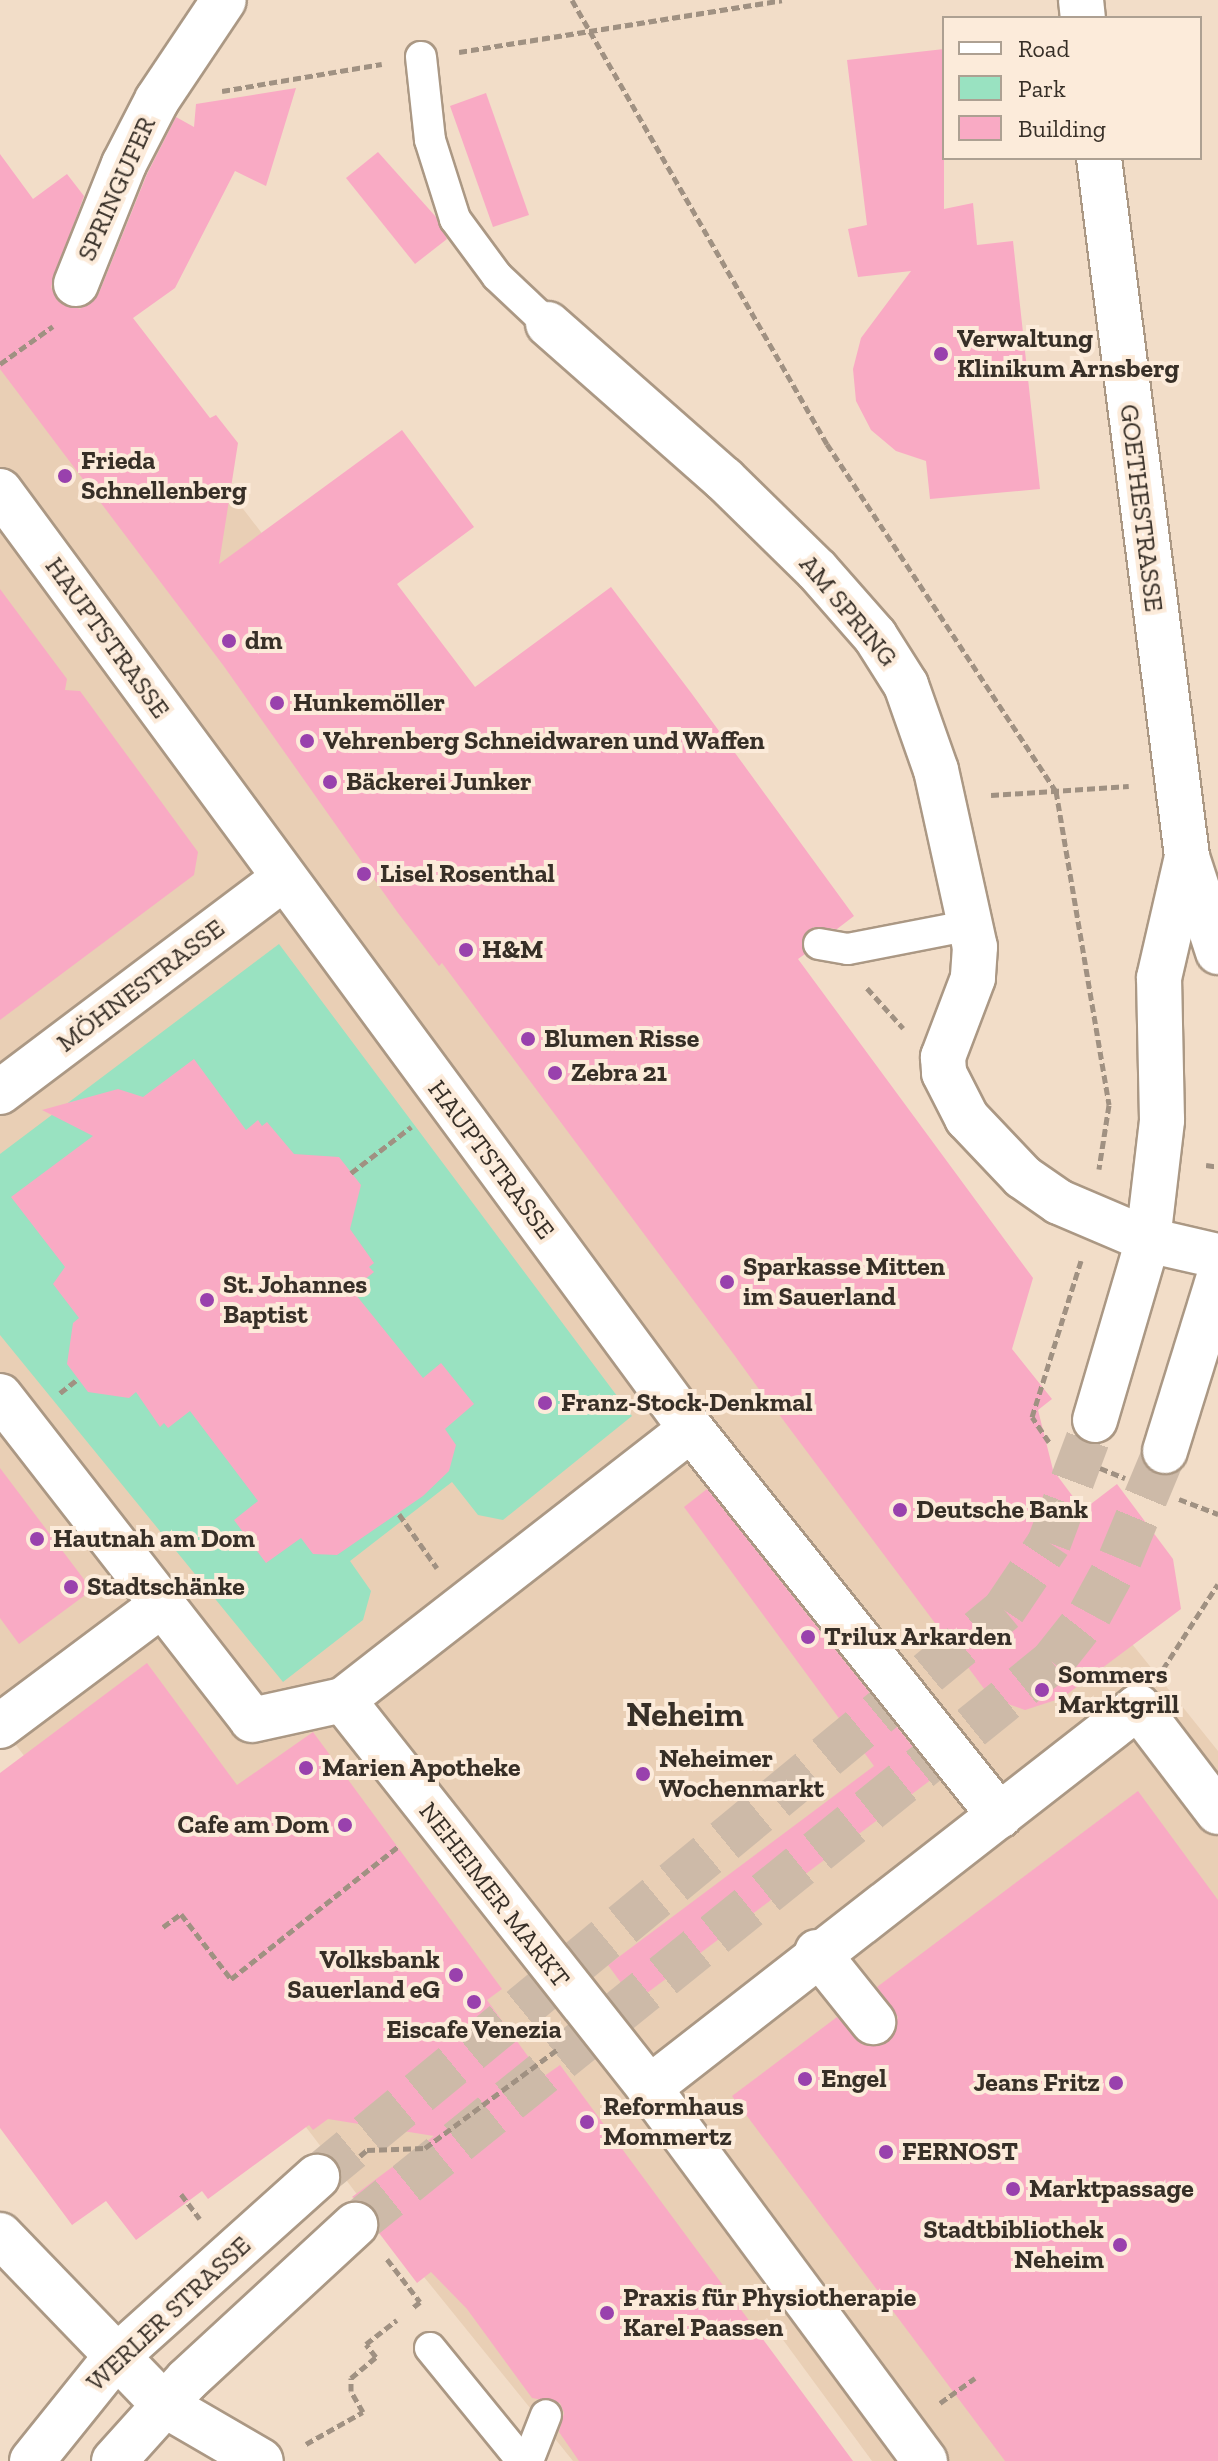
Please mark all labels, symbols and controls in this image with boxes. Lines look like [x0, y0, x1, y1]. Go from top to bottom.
legend [942, 16, 1202, 160]
text: Road [1018, 34, 1070, 63]
text: Park [1018, 74, 1066, 103]
street label: SPRINGUFER [71, 112, 163, 266]
text: Building [1018, 114, 1106, 143]
place label: Verwaltung Klinikum Arnsberg [957, 323, 1180, 384]
marker: Verwaltung Klinikum Arnsberg [932, 345, 950, 363]
street label: GOETHESTRASSE [1113, 402, 1169, 614]
place label: Frieda Schnellenberg [81, 445, 247, 506]
marker: Frieda Schnellenberg [56, 467, 74, 485]
street label: AM SPRING [792, 549, 904, 673]
street label: HAUPTSTRASSE [38, 552, 176, 724]
place label: dm [245, 625, 283, 657]
marker: dm [220, 632, 238, 650]
place label: Hunkemöller [293, 687, 445, 719]
marker: Hunkemöller [268, 694, 286, 712]
place label: Vehrenberg Schneidwaren und Waffen [323, 725, 766, 757]
marker: Vehrenberg Schneidwaren und Waffen [298, 732, 316, 750]
place label: Bäckerei Junker [346, 766, 532, 798]
marker: Bäckerei Junker [321, 773, 339, 791]
place label: Lisel Rosenthal [380, 858, 555, 890]
marker: Lisel Rosenthal [355, 865, 373, 883]
street label: MÖHNESTRASSE [51, 913, 231, 1059]
place label: H&M [482, 934, 543, 966]
marker: H&M [457, 941, 475, 959]
place label: Blumen Risse [544, 1023, 699, 1055]
marker: Blumen Risse [519, 1030, 537, 1048]
place label: Zebra 21 [571, 1057, 667, 1089]
marker: Zebra 21 [546, 1064, 564, 1082]
street label: HAUPTSTRASSE [421, 1074, 561, 1246]
place label: Sparkasse Mitten im Sauerland [743, 1251, 945, 1312]
place label: St. Johannes Baptist [223, 1269, 368, 1330]
marker: Sparkasse Mitten im Sauerland [718, 1273, 736, 1291]
marker: St. Johannes Baptist [198, 1291, 216, 1309]
place label: Franz-Stock-Denkmal [561, 1387, 813, 1419]
marker: Franz-Stock-Denkmal [536, 1394, 554, 1412]
place label: Deutsche Bank [916, 1494, 1088, 1526]
marker: Deutsche Bank [891, 1501, 909, 1519]
place label: Hautnah am Dom [53, 1523, 255, 1555]
marker: Hautnah am Dom [28, 1530, 46, 1548]
place label: Stadtschänke [87, 1571, 245, 1603]
marker: Stadtschänke [62, 1578, 80, 1596]
place label: Trilux Arkarden [824, 1621, 1013, 1653]
marker: Trilux Arkarden [799, 1628, 817, 1646]
place label: Sommers Marktgrill [1058, 1659, 1179, 1720]
marker: Sommers Marktgrill [1033, 1681, 1051, 1699]
district label: Neheim [626, 1695, 744, 1735]
place label: Neheimer Wochenmarkt [659, 1743, 824, 1804]
place label: Marien Apotheke [322, 1752, 521, 1784]
marker: Marien Apotheke [297, 1759, 315, 1777]
marker: Neheimer Wochenmarkt [634, 1765, 652, 1783]
street label: NEHEIMER MARKT [412, 1796, 576, 1994]
place label: Cafe am Dom [178, 1809, 329, 1841]
marker: Cafe am Dom [336, 1816, 354, 1834]
place label: Volksbank Sauerland eG [287, 1944, 440, 2006]
marker: Volksbank Sauerland eG [447, 1966, 465, 1984]
marker: Eiscafe Venezia [465, 1993, 483, 2011]
place label: Eiscafe Venezia [386, 2014, 562, 2046]
place label: Engel [821, 2063, 887, 2095]
place label: Jeans Fritz [973, 2067, 1100, 2099]
marker: Engel [796, 2070, 814, 2088]
marker: Jeans Fritz [1107, 2074, 1125, 2092]
place label: Reformhaus Mommertz [603, 2091, 744, 2152]
marker: Reformhaus Mommertz [578, 2113, 596, 2131]
place label: FERNOST [902, 2136, 1018, 2168]
marker: FERNOST [877, 2143, 895, 2161]
place label: Marktpassage [1029, 2173, 1194, 2205]
marker: Marktpassage [1004, 2180, 1022, 2198]
place label: Stadtbibliothek Neheim [923, 2214, 1104, 2276]
street label: WERLER STRASSE [81, 2230, 257, 2398]
marker: Stadtbibliothek Neheim [1111, 2236, 1129, 2254]
place label: Praxis für Physiotherapie Karel Paassen [623, 2282, 917, 2344]
marker: Praxis für Physiotherapie Karel Paassen [598, 2304, 616, 2322]

